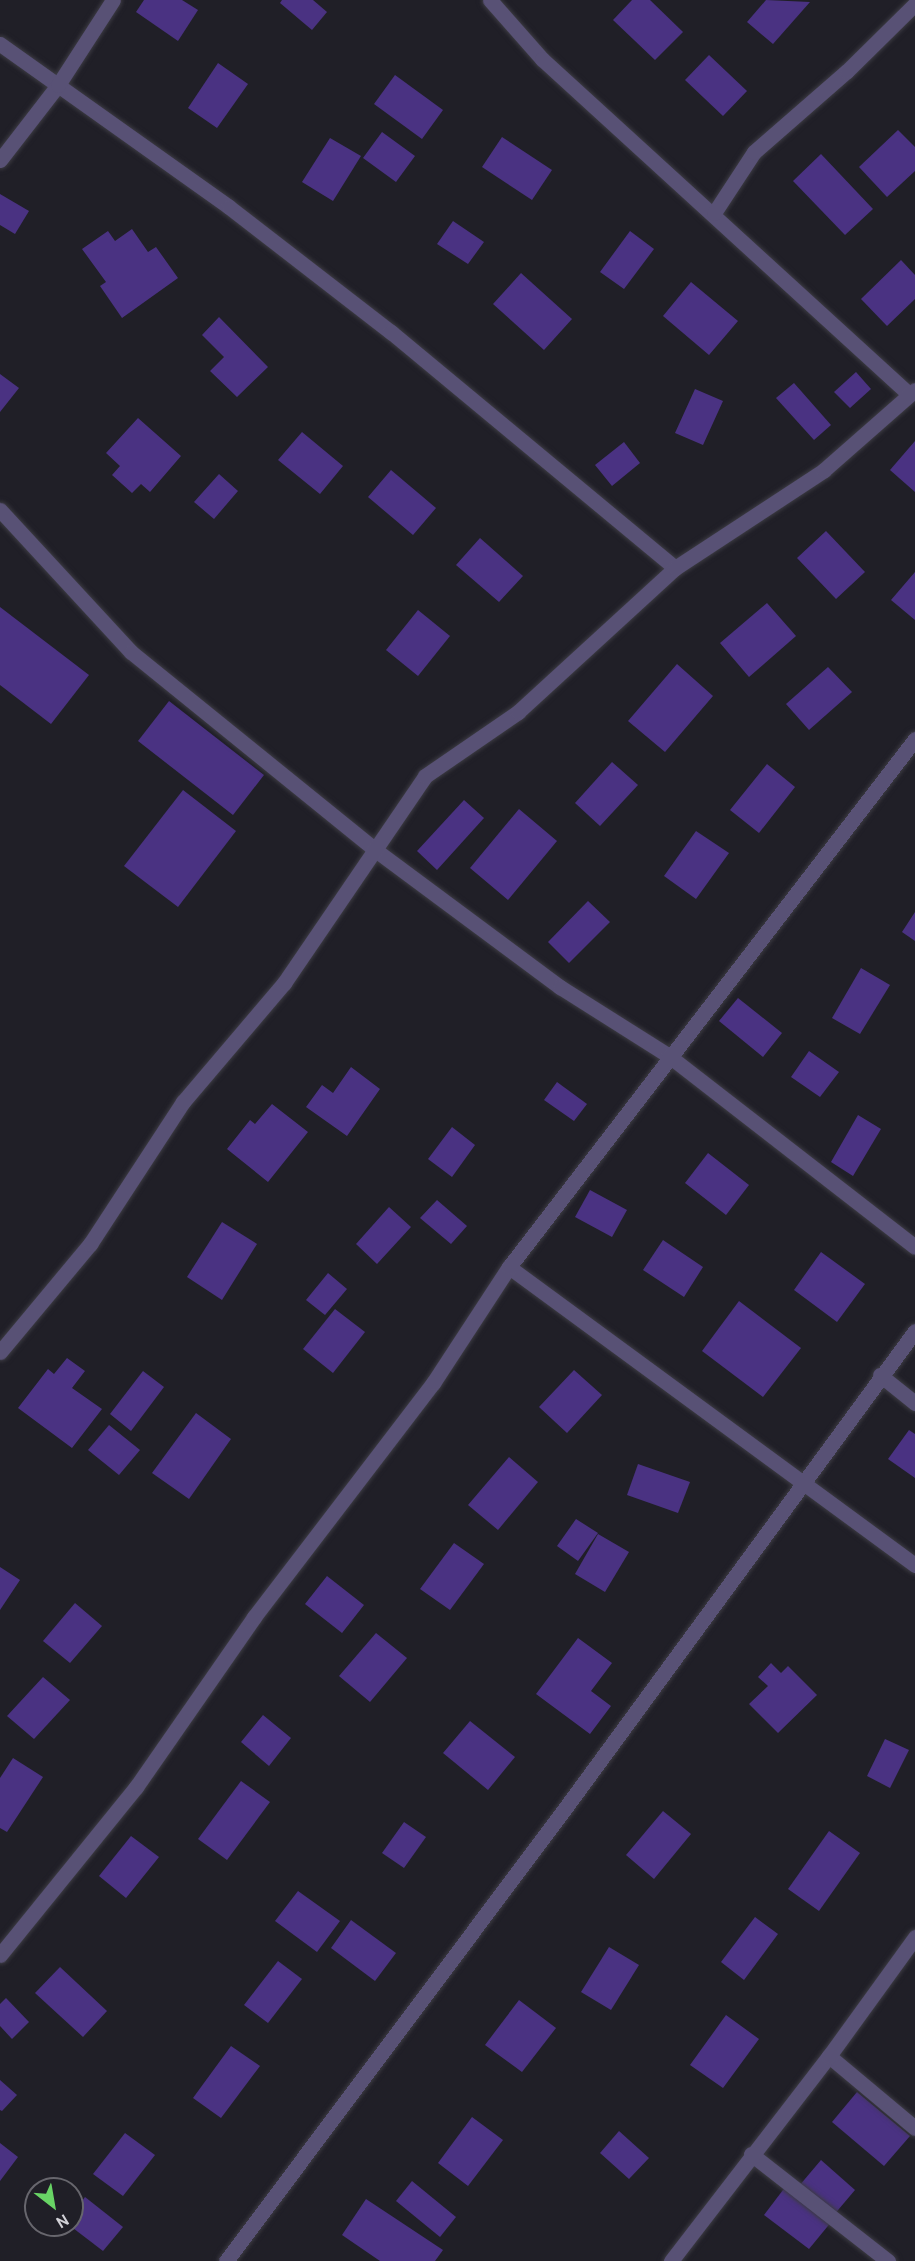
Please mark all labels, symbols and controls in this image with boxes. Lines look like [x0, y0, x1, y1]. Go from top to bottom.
north arrow [24, 2177, 84, 2237]
text: N [53, 2210, 72, 2232]

